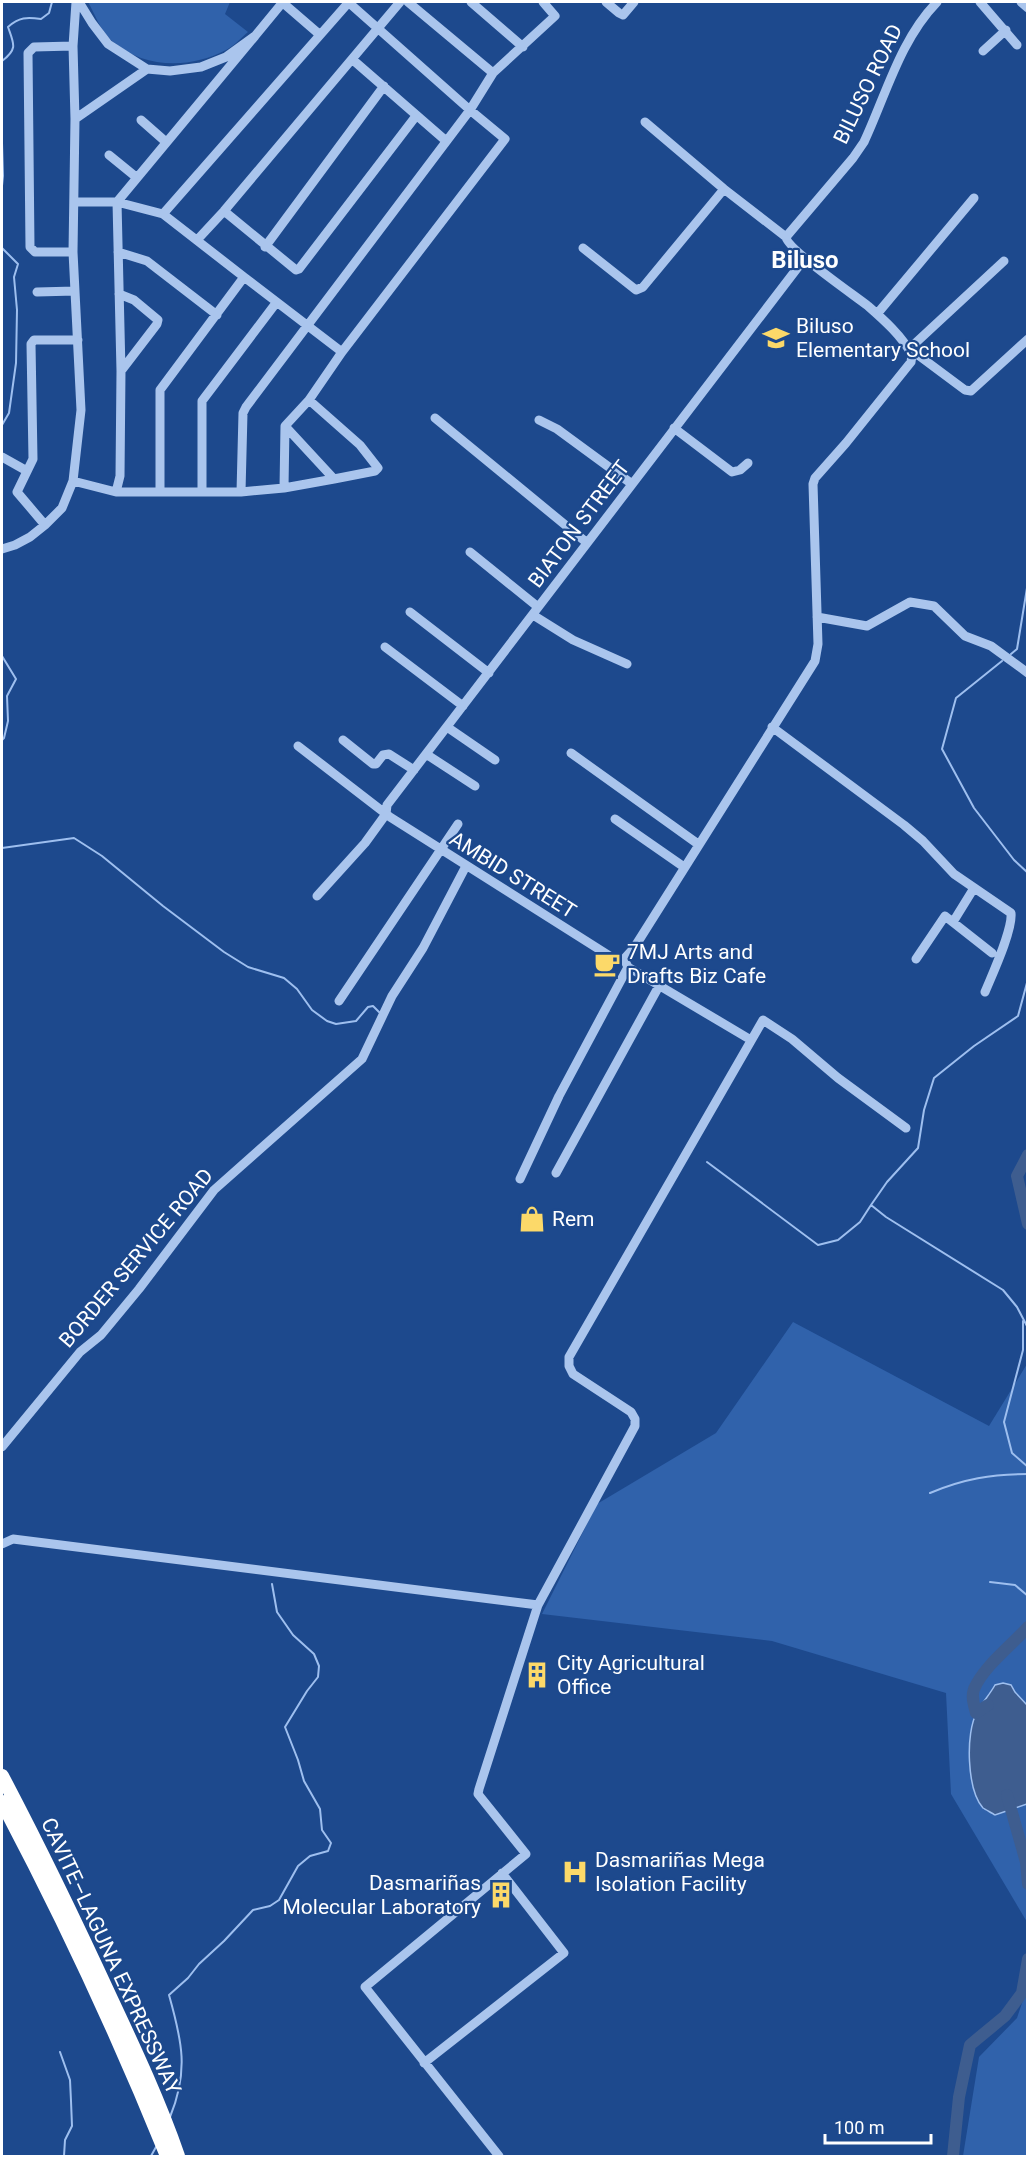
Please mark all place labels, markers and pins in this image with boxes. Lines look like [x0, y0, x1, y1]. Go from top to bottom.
place label: Biluso Elementary School [796, 314, 970, 362]
school or university icon: Biluso Elementary School [761, 323, 791, 353]
place label: 7MJ Arts and Drafts Biz Cafe [627, 940, 766, 988]
cafe icon: 7MJ Arts and Drafts Biz Cafe [592, 949, 622, 979]
shop icon: Rem [517, 1204, 547, 1234]
place label: Rem [552, 1207, 595, 1231]
place label: City Agricultural Office [557, 1651, 705, 1699]
building icon: City Agricultural Office [522, 1660, 552, 1690]
place label: Dasmariñas Mega Isolation Facility [595, 1848, 765, 1896]
hospital icon: Dasmariñas Mega Isolation Facility [560, 1857, 590, 1887]
place label: Dasmariñas Molecular Laboratory [283, 1871, 481, 1919]
building icon: Dasmariñas Molecular Laboratory [486, 1880, 516, 1910]

